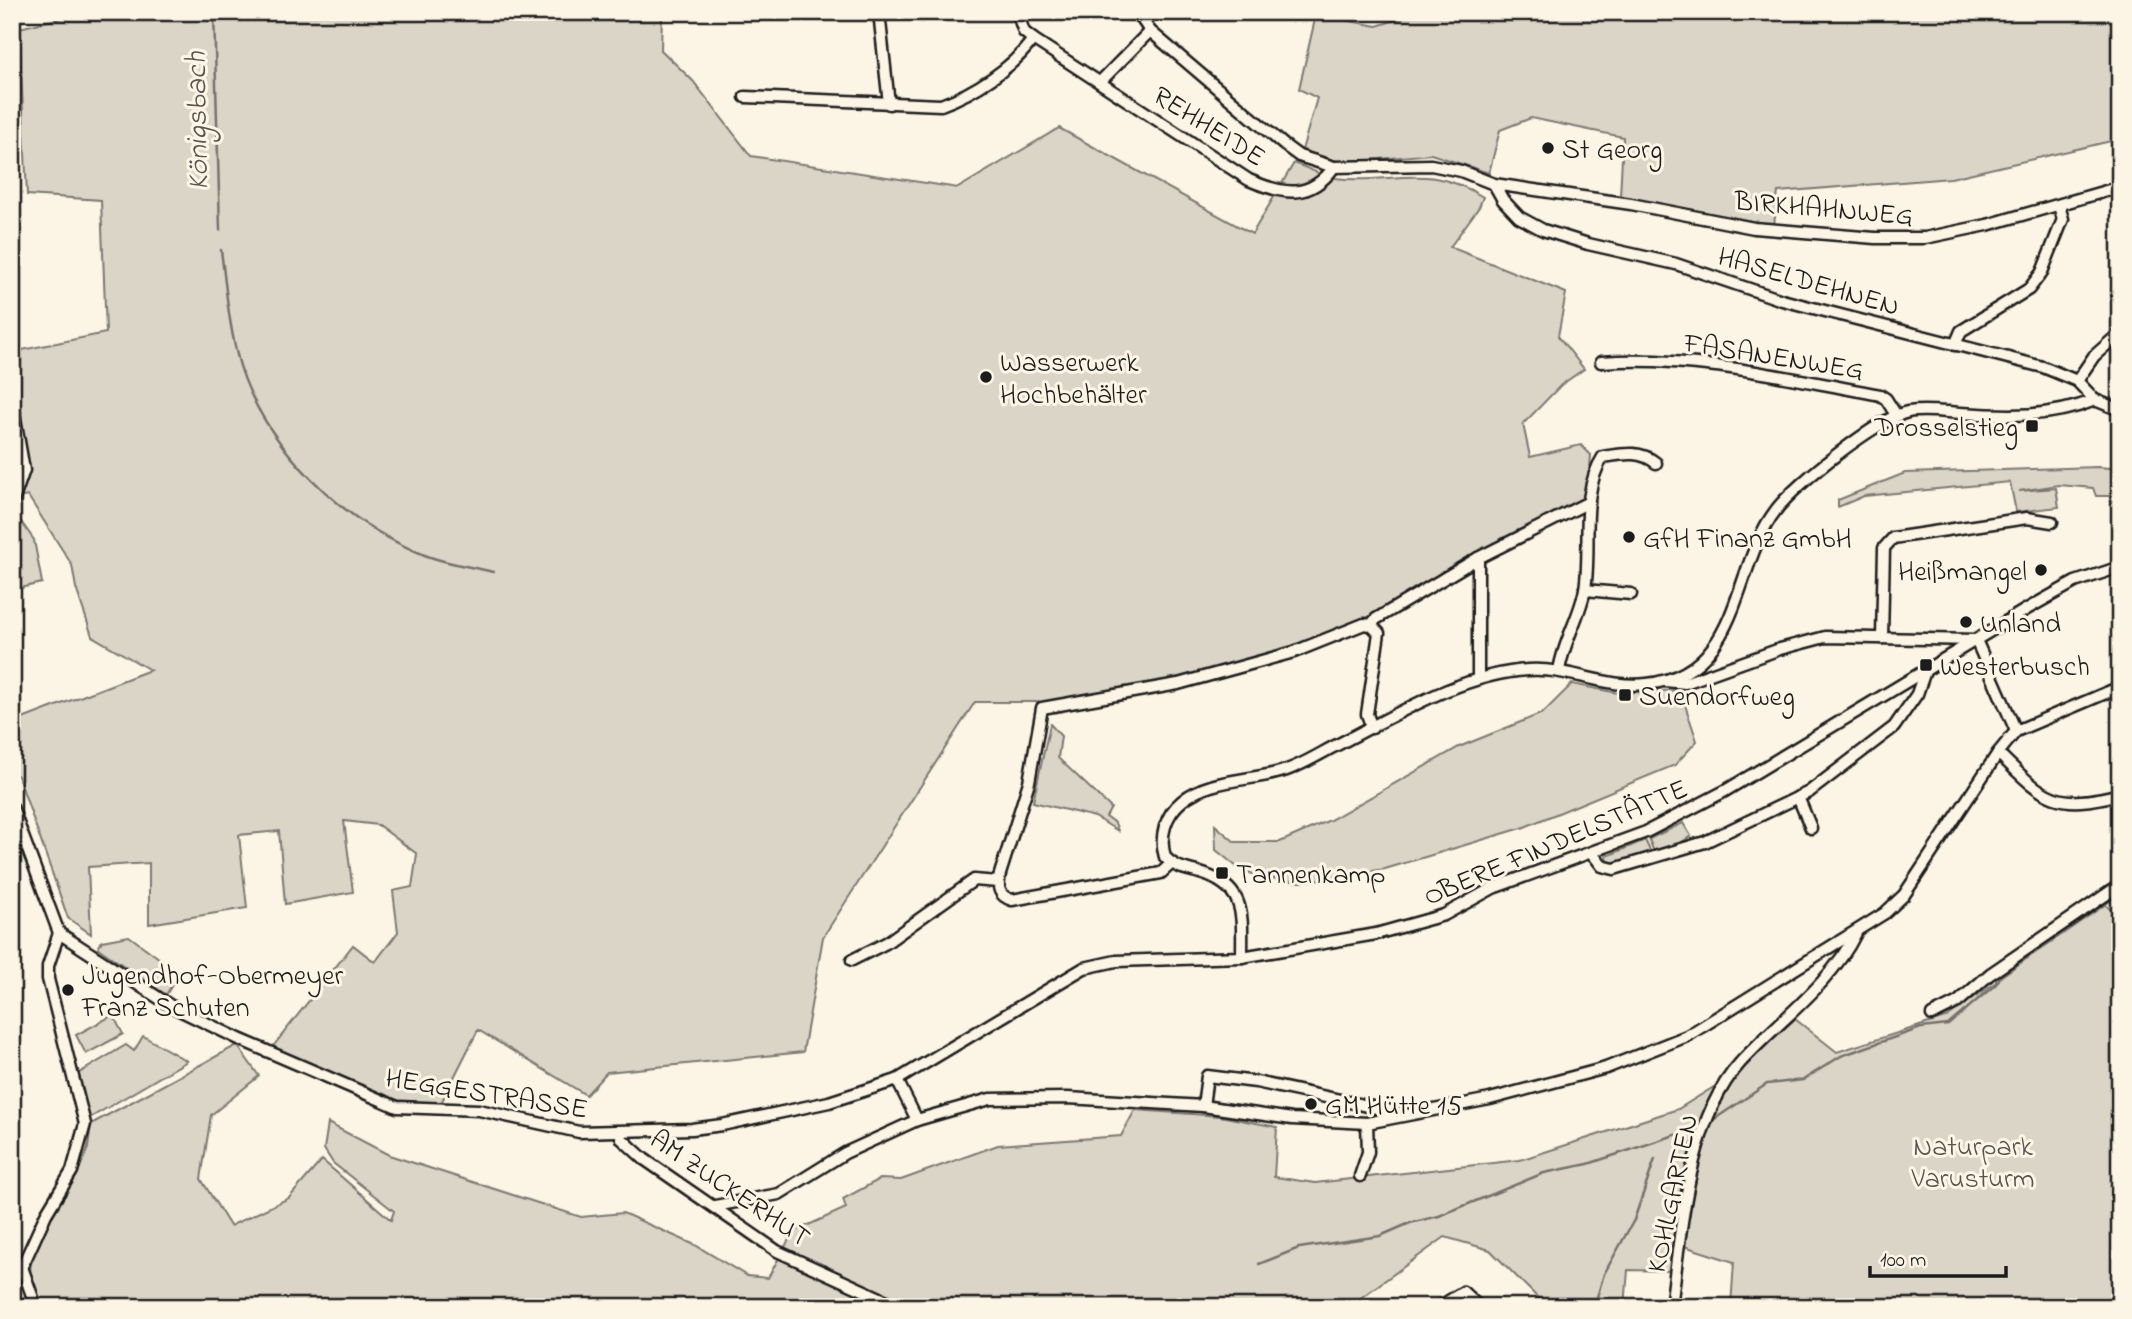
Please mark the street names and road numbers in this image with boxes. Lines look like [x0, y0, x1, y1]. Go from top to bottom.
street label: REHHEIDE [1144, 77, 1272, 179]
street label: BIRKHAHNWEG [1732, 182, 1915, 239]
street label: HASELDEHNEN [1712, 238, 1904, 329]
street label: FASANENWEG [1680, 324, 1866, 393]
street label: OBERE FINDELSTÄTTE [1418, 770, 1695, 918]
street label: HEGGESTRASSE [382, 1059, 590, 1132]
street label: KOHLGARTEN [1638, 1111, 1711, 1277]
street label: AM ZUCKERHUT [640, 1121, 818, 1259]

